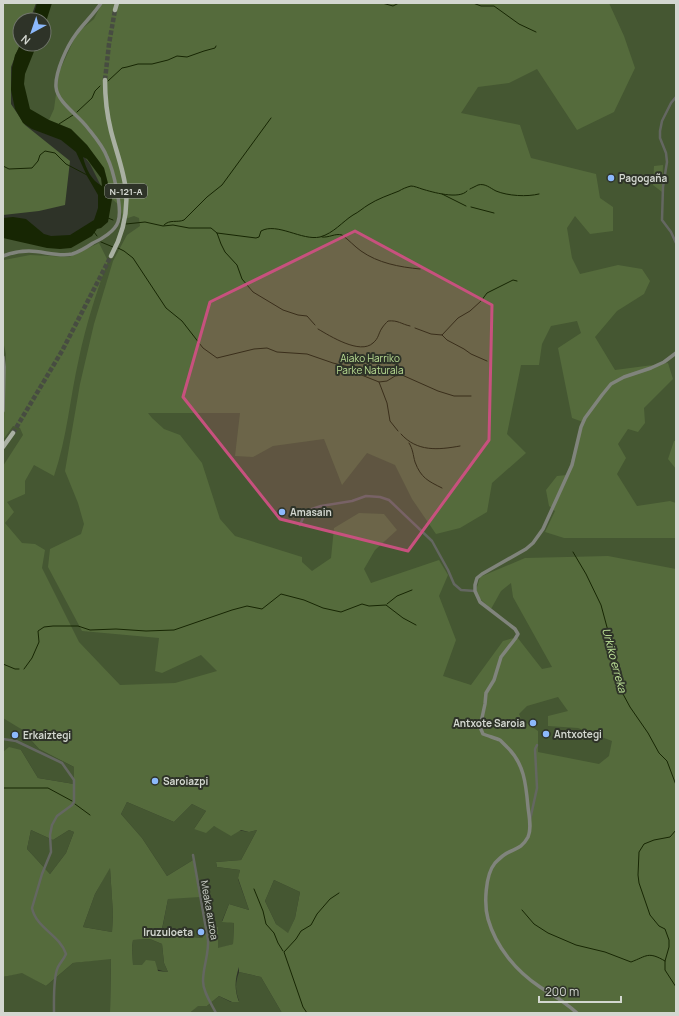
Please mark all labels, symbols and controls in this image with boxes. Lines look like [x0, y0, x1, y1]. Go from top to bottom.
north arrow [12, 12, 52, 52]
text: N [17, 32, 33, 48]
place label: Pagogaña [619, 171, 668, 185]
marker: Pagogaña [606, 173, 616, 183]
road number: N-121-A [105, 184, 147, 198]
park label: Aiako Harriko Parke Naturala [337, 351, 403, 377]
place label: Amasain [290, 505, 332, 519]
marker: Amasain [277, 507, 287, 517]
water label: Urkiko erreka [599, 626, 631, 695]
place label: Antxote Saroia [453, 716, 525, 730]
marker: Antxote Saroia [528, 718, 538, 728]
place label: Antxotegi [554, 727, 602, 741]
place label: Erkaiztegi [23, 728, 71, 742]
marker: Antxotegi [541, 729, 551, 739]
marker: Erkaiztegi [10, 730, 20, 740]
place label: Saroiazpi [163, 774, 208, 788]
marker: Saroiazpi [150, 776, 160, 786]
street label: Meaka auzoa [198, 879, 222, 941]
place label: Iruzuloeta [143, 925, 193, 939]
marker: Iruzuloeta [196, 927, 206, 937]
scale bar [539, 978, 621, 1004]
text: 200 m [545, 983, 579, 1000]

